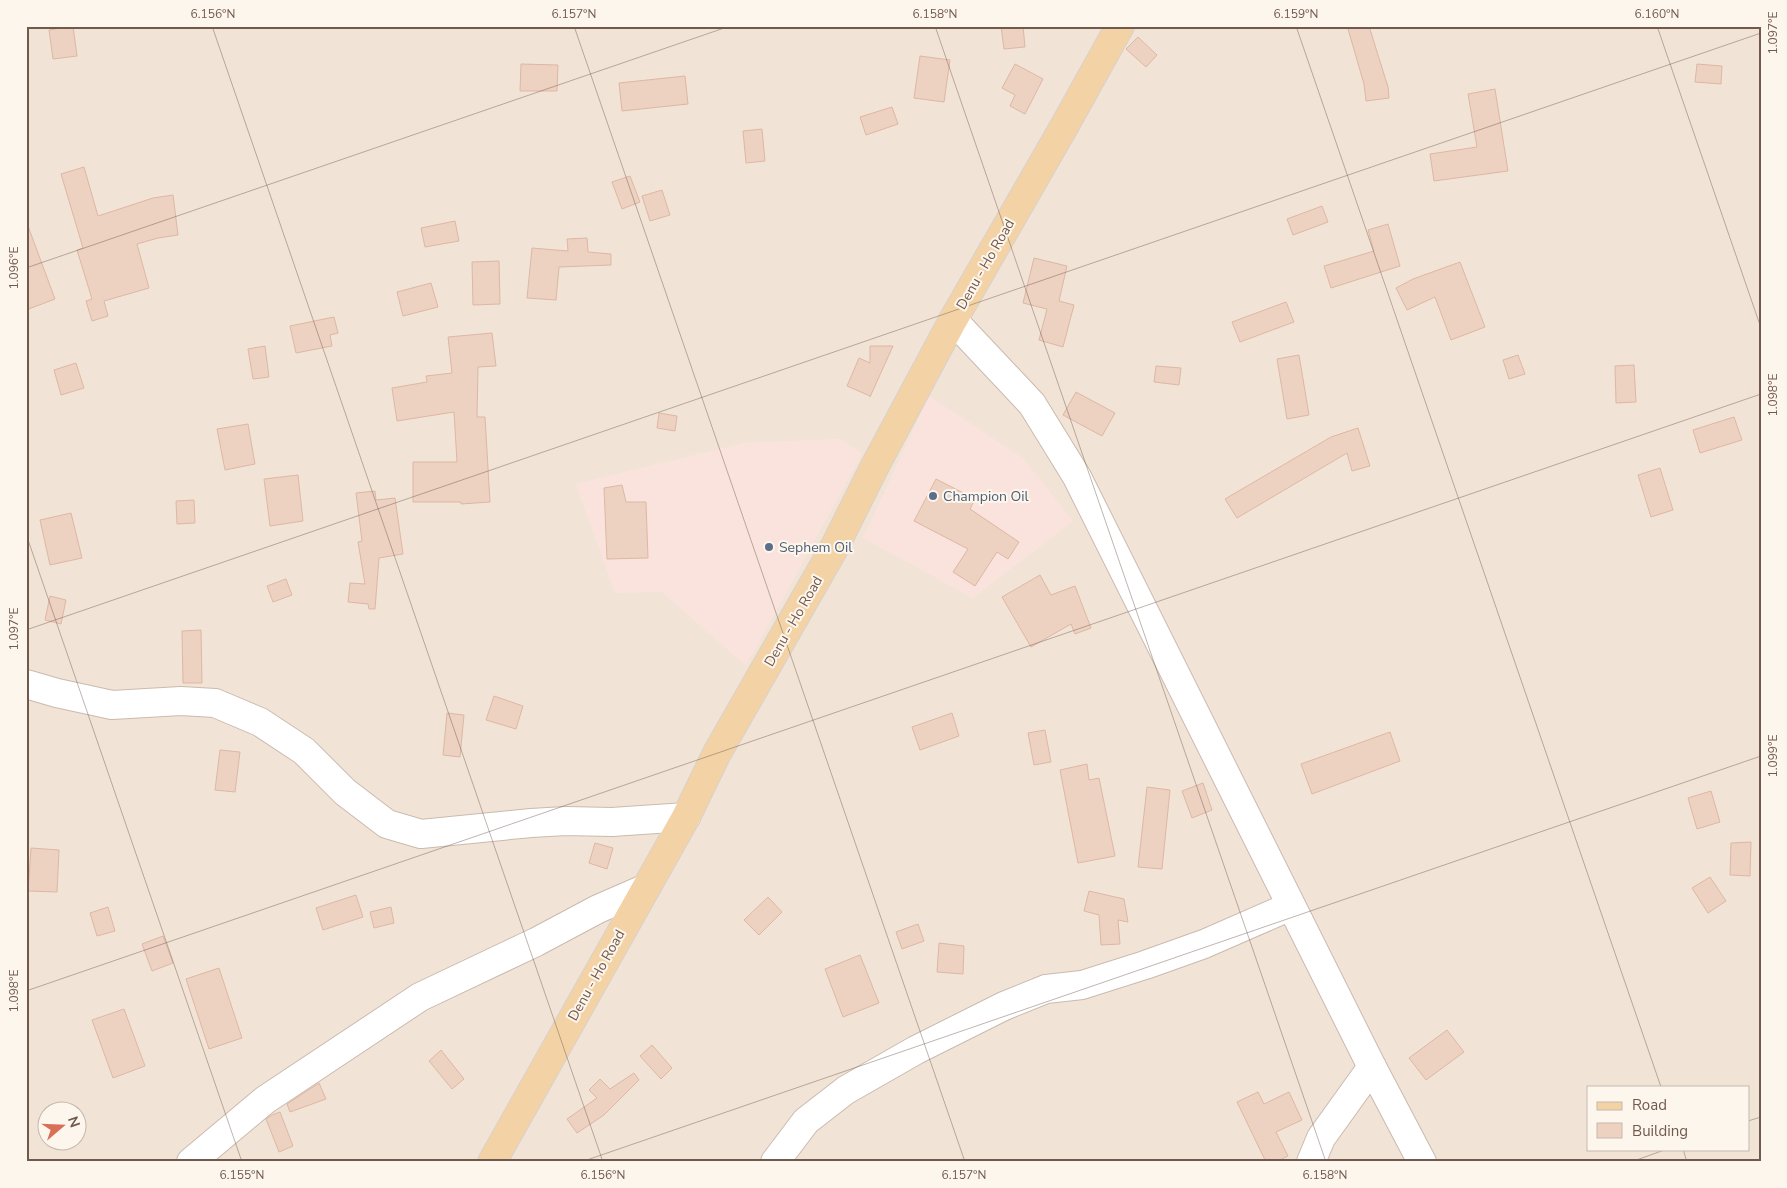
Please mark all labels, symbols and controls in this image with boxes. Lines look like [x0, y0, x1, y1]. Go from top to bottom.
text: 6.156°N [191, 6, 235, 22]
text: 6.157°N [552, 6, 596, 22]
text: 6.158°N [913, 6, 957, 22]
text: 6.159°N [1274, 6, 1318, 22]
text: 6.160°N [1635, 6, 1679, 22]
text: 1.097°E [1765, 12, 1781, 54]
street label: Denu - Ho Road [952, 216, 1019, 313]
text: 1.096°E [6, 247, 22, 289]
text: 1.098°E [1765, 374, 1781, 416]
place label: Champion Oil [943, 487, 1030, 506]
marker: Champion Oil [927, 490, 939, 502]
place label: Sephem Oil [779, 538, 853, 557]
marker: Sephem Oil [763, 541, 775, 553]
street label: Denu - Ho Road [760, 573, 827, 670]
text: 1.097°E [6, 608, 22, 650]
text: 1.099°E [1765, 735, 1781, 777]
street label: Denu - Ho Road [564, 926, 629, 1024]
text: 1.098°E [6, 970, 22, 1012]
legend [1587, 1086, 1750, 1150]
text: Road [1632, 1095, 1667, 1115]
north arrow [38, 1100, 88, 1150]
text: N [63, 1114, 85, 1130]
text: Building [1632, 1121, 1688, 1141]
text: 6.155°N [220, 1167, 264, 1183]
text: 6.156°N [581, 1167, 625, 1183]
text: 6.157°N [942, 1167, 986, 1183]
text: 6.158°N [1303, 1167, 1347, 1183]

